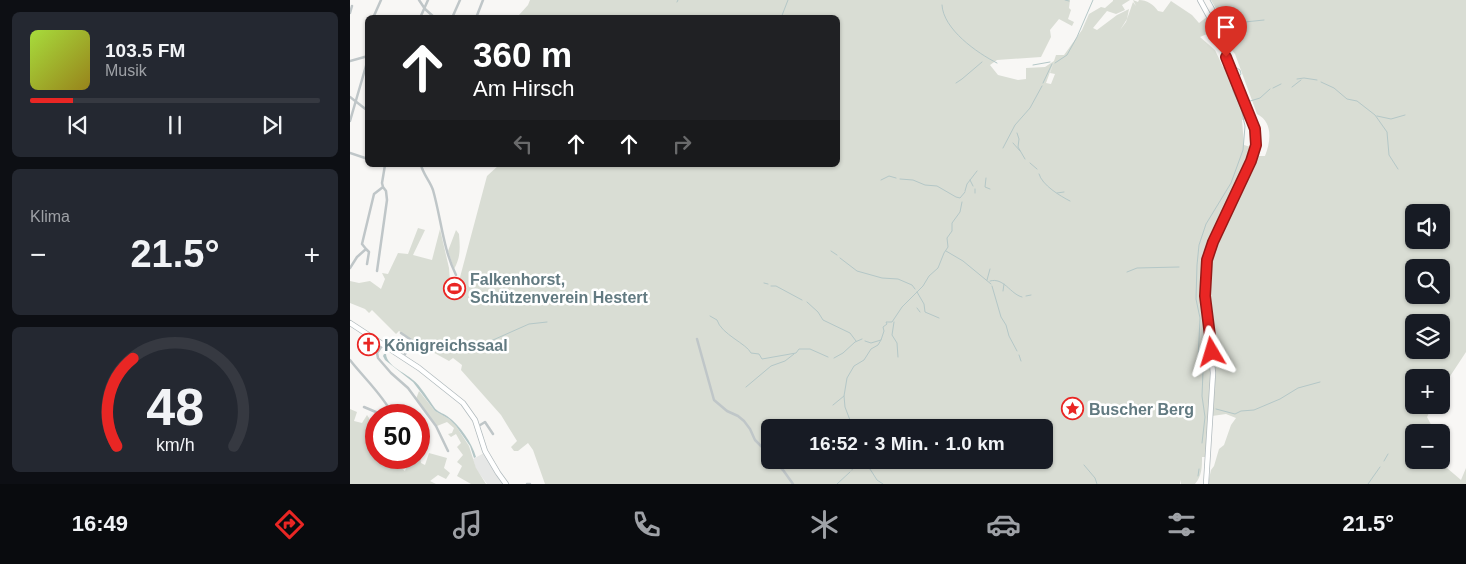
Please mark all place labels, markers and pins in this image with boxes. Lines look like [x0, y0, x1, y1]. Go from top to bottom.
pin [1205, 6, 1247, 57]
place label: Falkenhorst, Schützenverein Hestert [470, 271, 649, 306]
sports icon: Falkenhorst, Schützenverein Hestert [442, 276, 466, 300]
church icon: Königreichssaal [356, 333, 380, 357]
place label: Königreichssaal [384, 337, 508, 354]
place icon: Buscher Berg [1061, 397, 1085, 421]
place label: Buscher Berg [1089, 401, 1194, 418]

